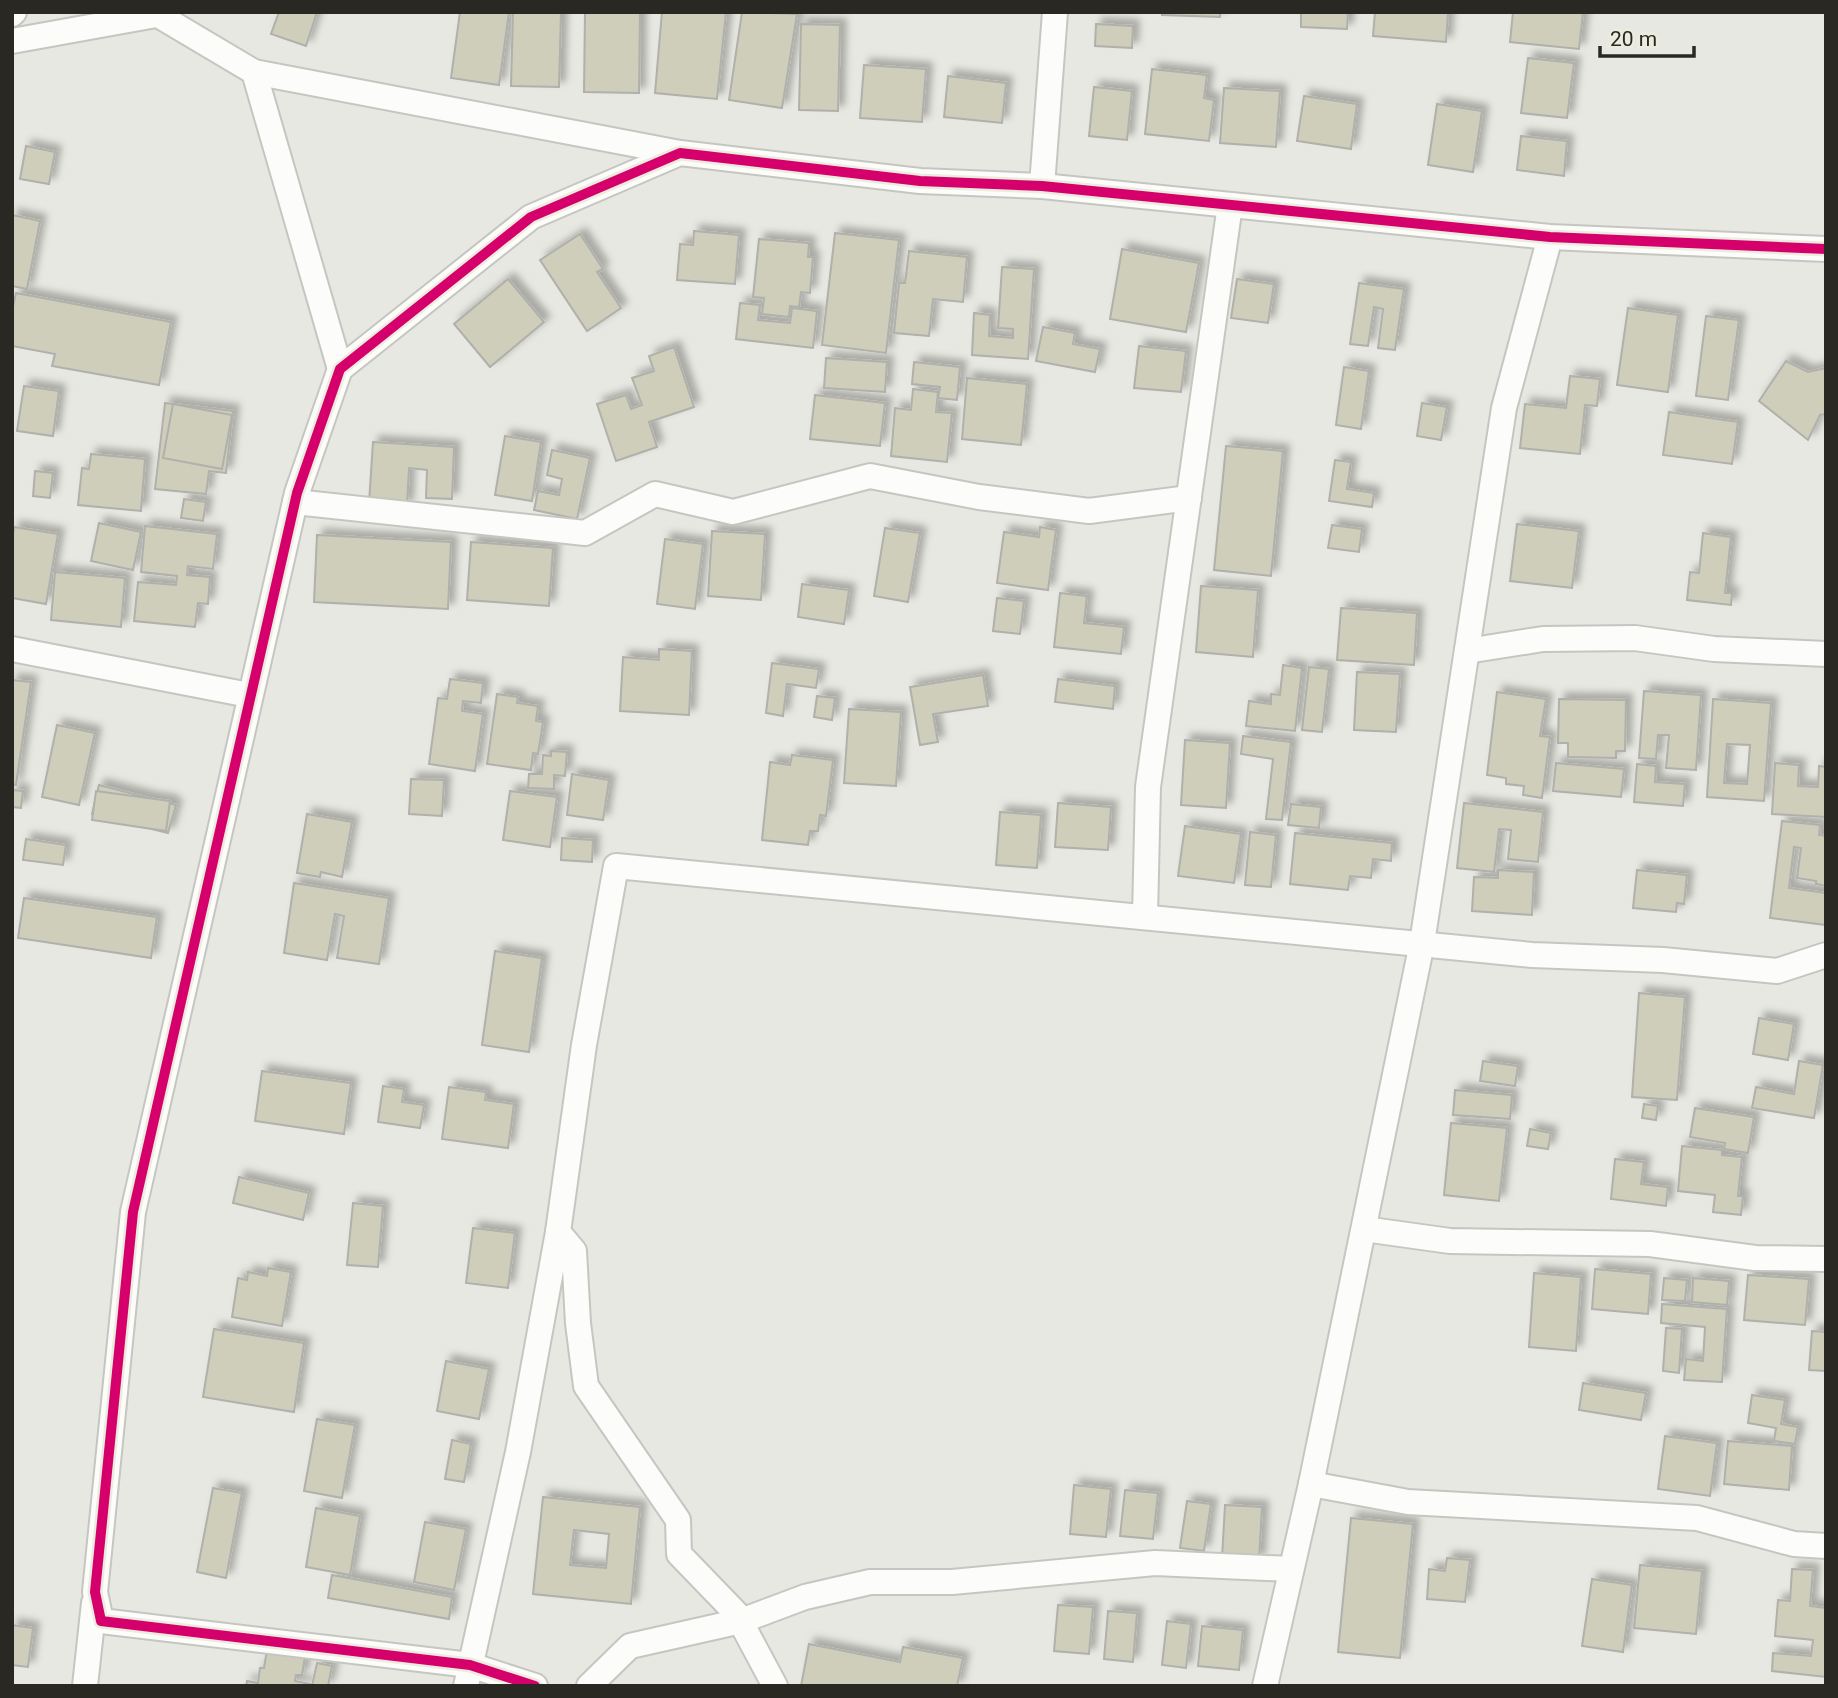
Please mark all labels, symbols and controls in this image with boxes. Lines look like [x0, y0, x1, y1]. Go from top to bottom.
scale bar [1600, 14, 1694, 58]
text: 20 m [1610, 27, 1657, 51]

